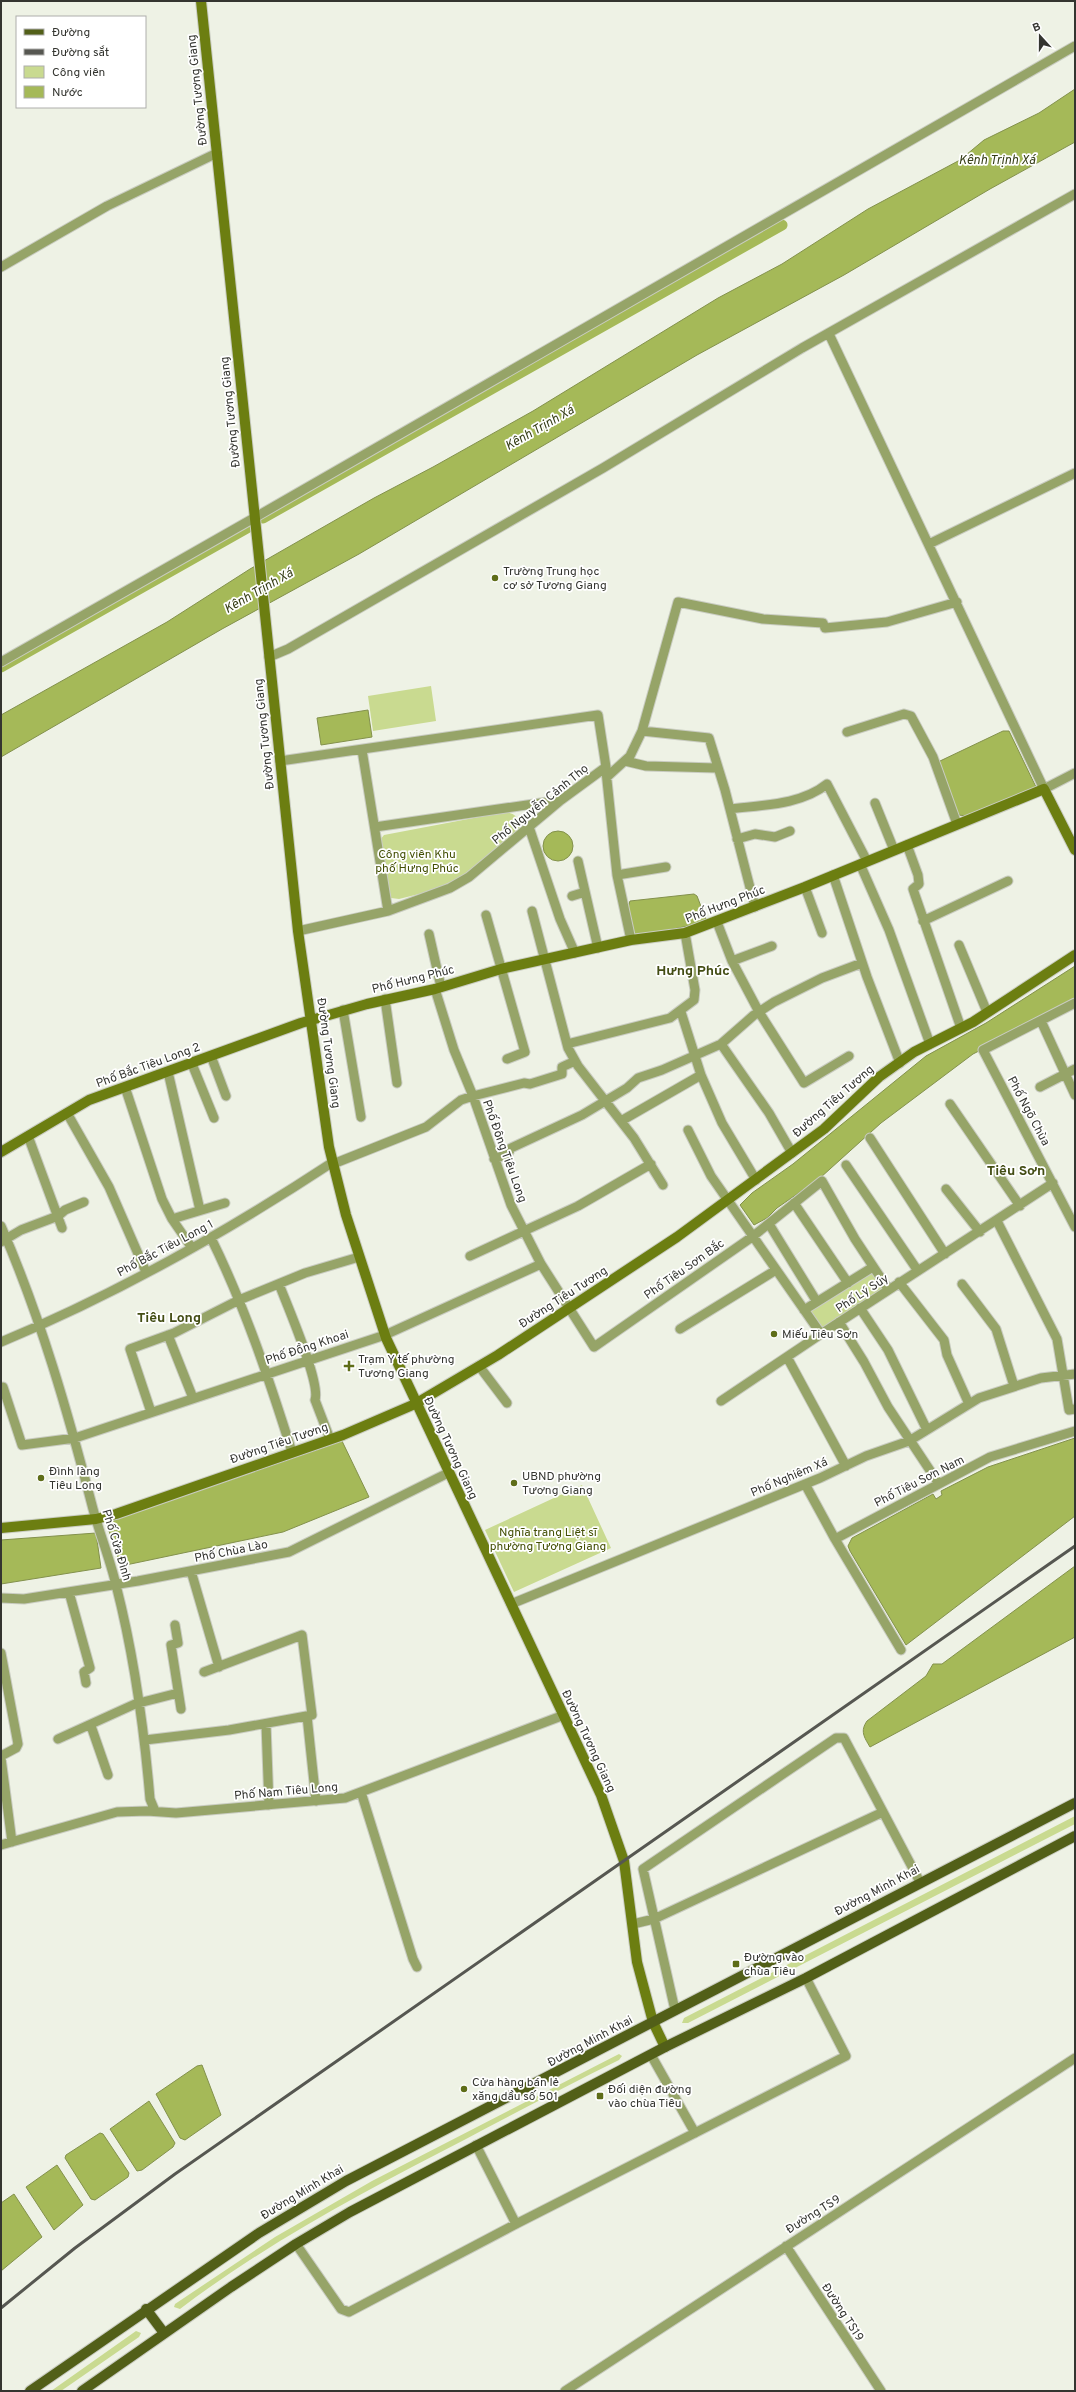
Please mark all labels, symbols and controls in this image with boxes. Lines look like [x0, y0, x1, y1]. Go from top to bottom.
legend [16, 16, 146, 108]
north arrow [1020, 16, 1060, 56]
text: B [1031, 20, 1043, 35]
text: Đường [52, 25, 90, 41]
street label: Đường Tương Giang [184, 34, 212, 146]
text: Đường sắt [52, 45, 109, 61]
text: Công viên [52, 65, 105, 81]
text: Nước [52, 85, 83, 101]
water label: Kênh Trịnh Xá [959, 153, 1037, 169]
street label: Đường Tương Giang [217, 356, 245, 468]
water label: Kênh Trịnh Xá [503, 402, 578, 455]
place label: Trường Trung học cơ sở Tương Giang [503, 564, 607, 594]
water label: Kênh Trịnh Xá [222, 565, 297, 618]
marker: Trường Trung học cơ sở Tương Giang [490, 573, 500, 583]
street label: Đường Tương Giang [251, 678, 279, 790]
street label: Phố Nguyễn Cảnh Thọ [489, 761, 592, 849]
park label: Công viên Khu phố Hưng Phúc [375, 847, 459, 877]
street label: Phố Hưng Phúc [683, 882, 768, 928]
street label: Phố Hưng Phúc [370, 962, 456, 998]
district label: Hưng Phúc [656, 963, 730, 980]
street label: Đường Tương Giang [312, 997, 344, 1109]
street label: Phố Bắc Tiêu Long 2 [94, 1040, 203, 1092]
street label: Đường Tiêu Tương [790, 1062, 878, 1141]
street label: Phố Ngõ Chùa [1003, 1074, 1053, 1149]
street label: Phố Đông Tiêu Long [478, 1098, 530, 1205]
district label: Tiêu Sơn [987, 1163, 1045, 1180]
street label: Phố Bắc Tiêu Long 1 [114, 1217, 216, 1281]
street label: Phố Tiêu Sơn Bắc [641, 1236, 728, 1303]
street label: Đường Tiêu Tương [516, 1263, 611, 1332]
street label: Phố Lý Súy [833, 1271, 892, 1317]
district label: Tiêu Long [137, 1310, 201, 1327]
street label: Phố Đồng Khoai [264, 1327, 351, 1369]
place label: Miếu Tiêu Sơn [782, 1327, 858, 1343]
marker: Miếu Tiêu Sơn [769, 1329, 779, 1339]
place label: Trạm Y tế phường Tương Giang [358, 1352, 455, 1382]
marker: Trạm Y tế phường Tương Giang [343, 1360, 355, 1372]
street label: Đường Tương Giang [419, 1395, 481, 1502]
street label: Đường Tiêu Tương [228, 1420, 330, 1468]
street label: Phố Tiêu Sơn Nam [872, 1452, 967, 1512]
street label: Phố Nghiêm Xá [748, 1455, 830, 1501]
place label: Đình làng Tiêu Long [49, 1464, 102, 1494]
place label: UBND phường Tương Giang [522, 1469, 601, 1499]
marker: Đình làng Tiêu Long [36, 1473, 46, 1483]
marker: UBND phường Tương Giang [509, 1478, 519, 1488]
street label: Phố Cửa Đình [98, 1508, 135, 1583]
park label: Nghĩa trang Liệt sĩ phường Tương Giang [490, 1525, 606, 1555]
street label: Phố Chùa Lào [193, 1537, 270, 1567]
street label: Đường Tương Giang [557, 1688, 619, 1795]
street label: Phố Nam Tiêu Long [233, 1779, 339, 1805]
street label: Đường Minh Khai [832, 1862, 923, 1920]
place label: Đường vào chùa Tiêu [744, 1950, 804, 1980]
marker: Đường vào chùa Tiêu [731, 1959, 741, 1969]
street label: Đường Minh Khai [545, 2013, 636, 2071]
place label: Cửa hàng bán lẻ xăng dầu số 501 [472, 2075, 559, 2105]
place label: Đối diện đường vào chùa Tiêu [608, 2082, 692, 2112]
marker: Cửa hàng bán lẻ xăng dầu số 501 [459, 2084, 469, 2094]
marker: Đối diện đường vào chùa Tiêu [595, 2091, 605, 2101]
street label: Đường Minh Khai [258, 2162, 347, 2224]
street label: Đường TS9 [783, 2192, 844, 2238]
street label: Đường TS19 [817, 2280, 867, 2345]

